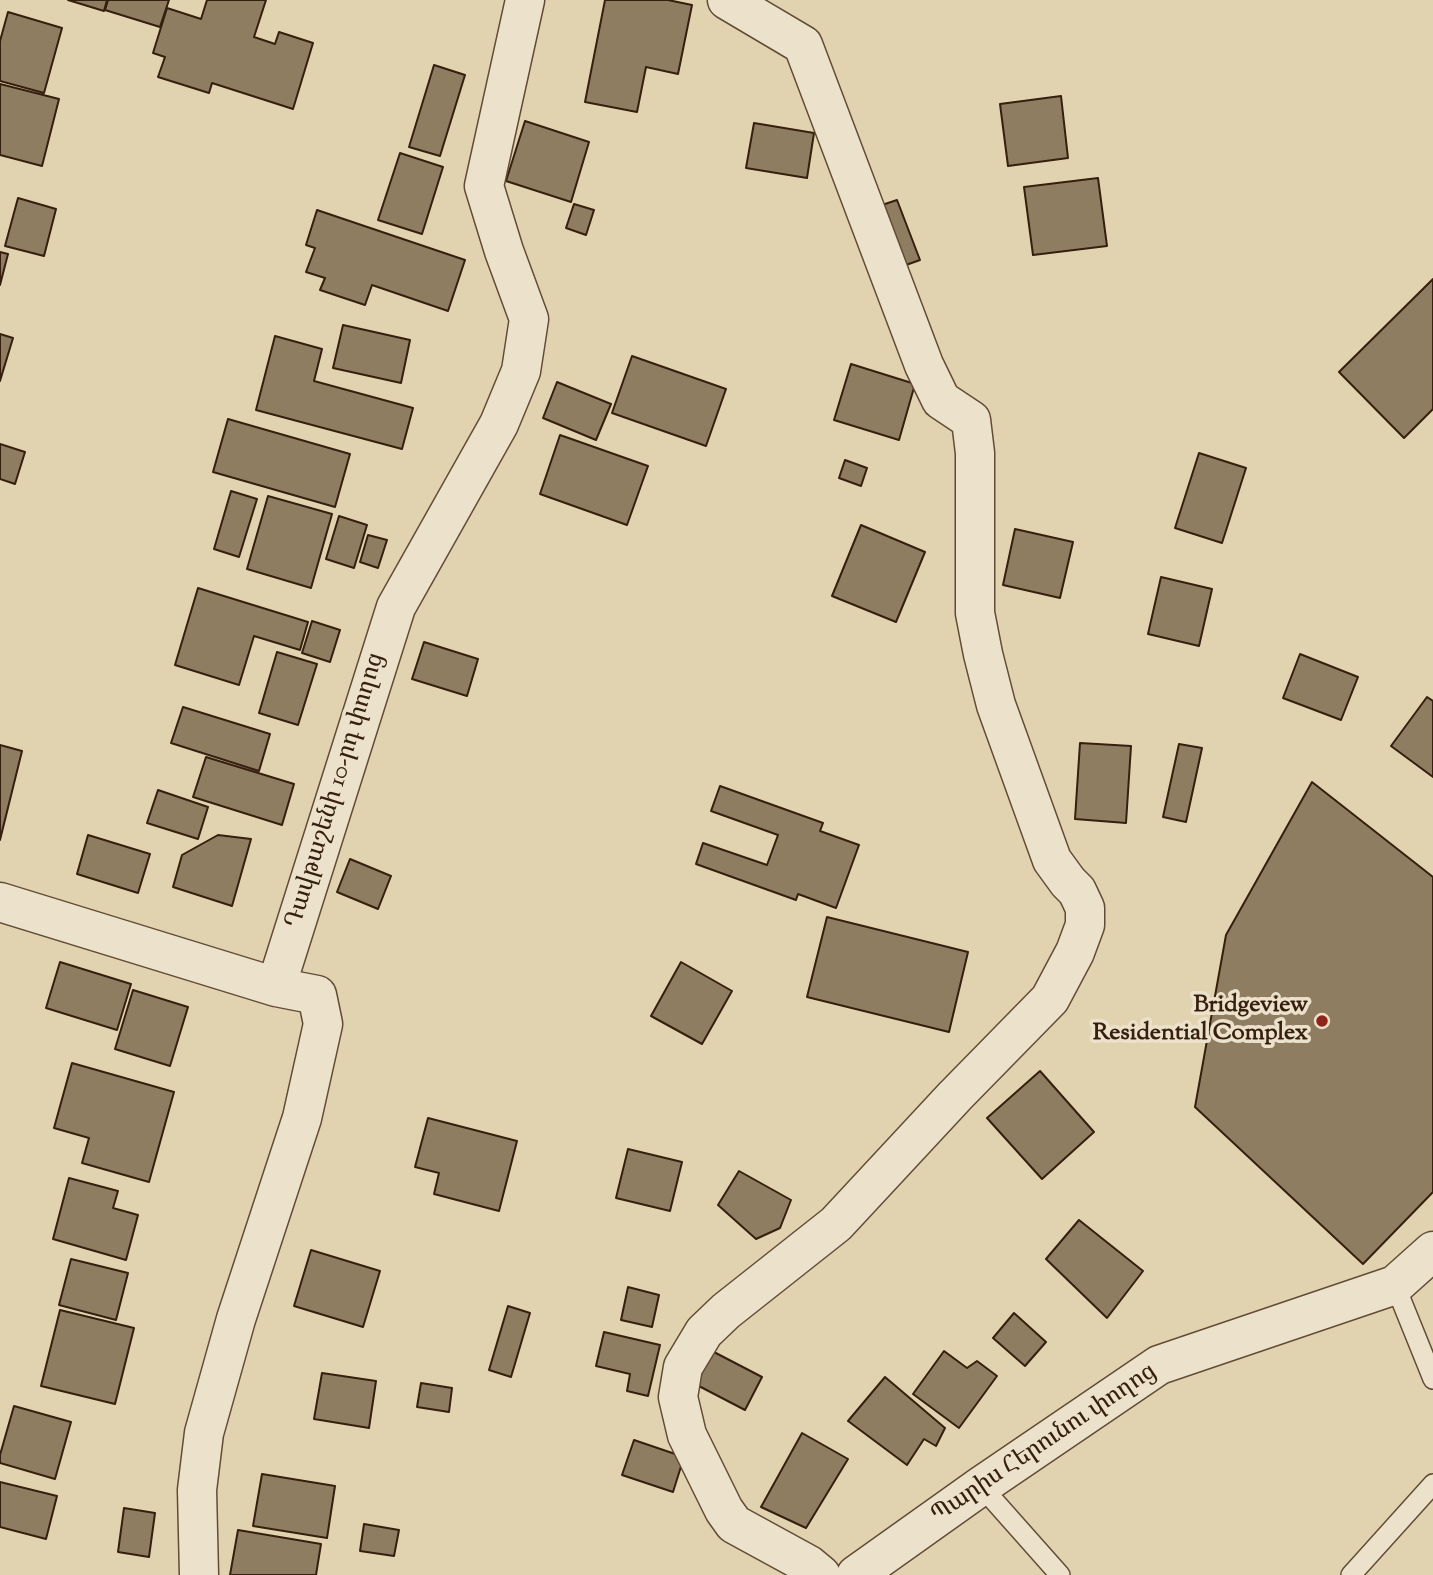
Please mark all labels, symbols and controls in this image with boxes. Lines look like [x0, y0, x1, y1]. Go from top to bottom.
street label: Դավթաշենի 10-րդ փողոց [281, 650, 393, 932]
place label: Bridgeview Residential Complex [1093, 993, 1308, 1049]
marker: Bridgeview Residential Complex [1314, 1013, 1330, 1029]
street label: Պարիս Հերունու փողոց [927, 1359, 1163, 1531]

